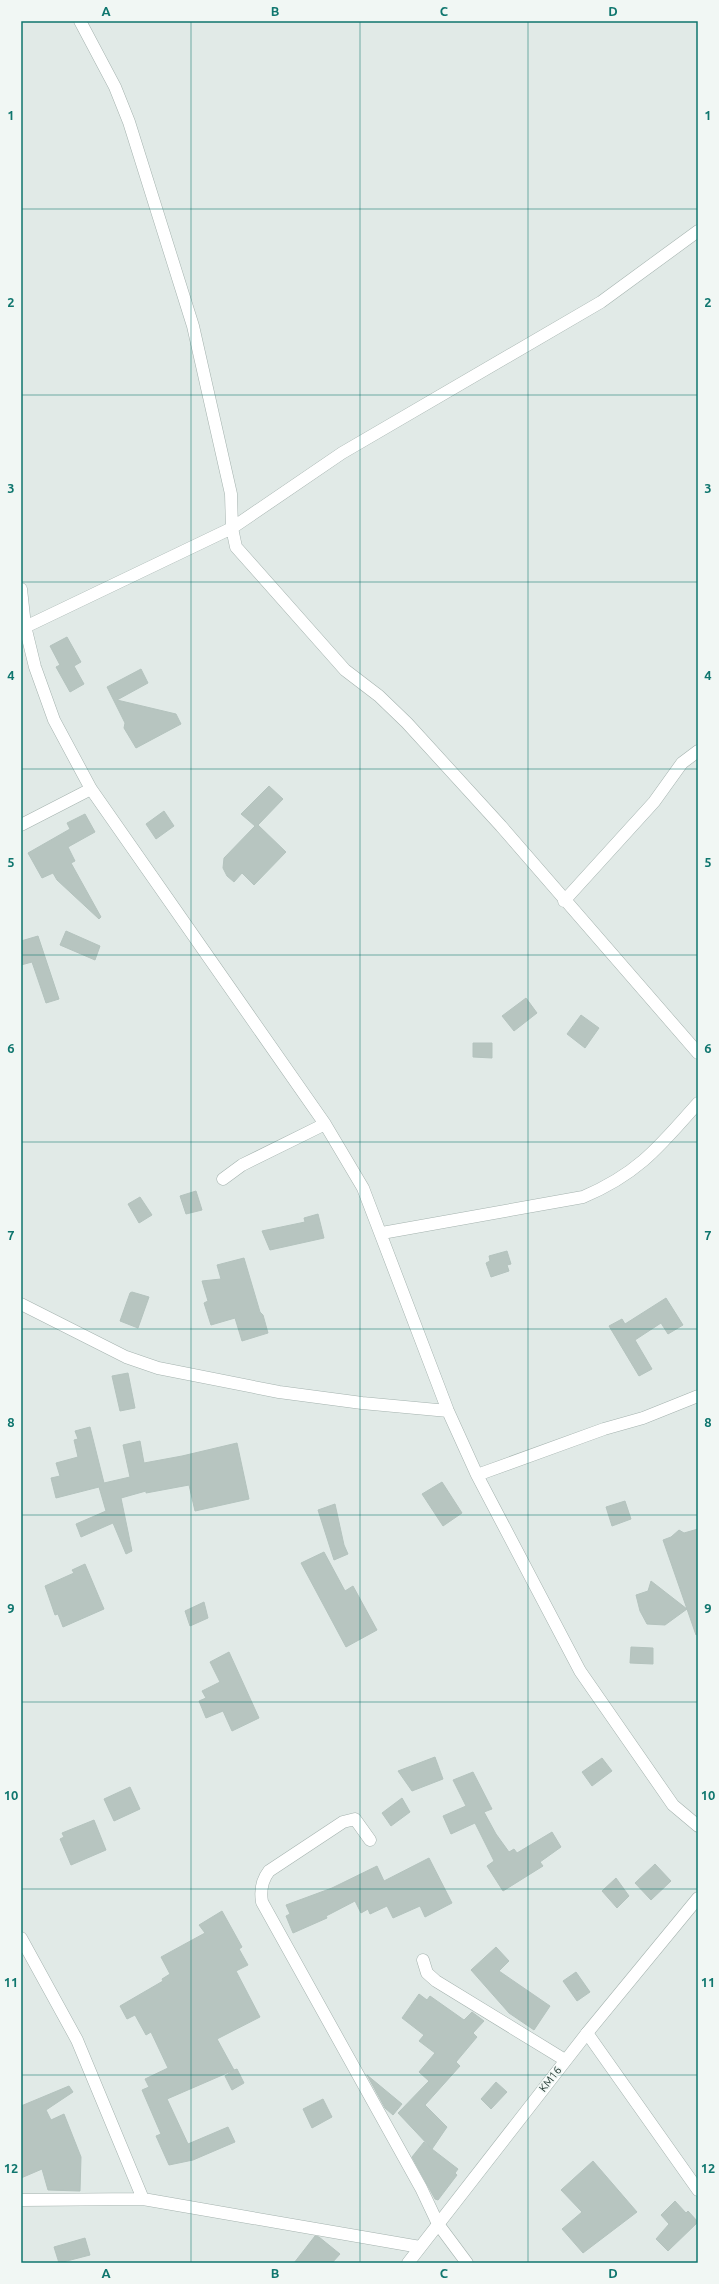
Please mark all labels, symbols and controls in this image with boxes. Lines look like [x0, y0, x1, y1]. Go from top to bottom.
text: A [101, 4, 111, 18]
text: B [271, 4, 280, 18]
text: C [440, 4, 449, 18]
text: D [608, 4, 618, 18]
text: 1 [7, 108, 15, 122]
text: 1 [704, 108, 712, 122]
text: 2 [7, 295, 15, 309]
text: 2 [704, 295, 712, 309]
text: 3 [7, 481, 15, 495]
text: 3 [704, 481, 712, 495]
text: 4 [7, 668, 15, 682]
text: 4 [704, 668, 712, 682]
text: 5 [7, 855, 15, 869]
text: 5 [704, 855, 712, 869]
text: 6 [7, 1041, 15, 1055]
text: 6 [704, 1041, 712, 1055]
text: 7 [7, 1228, 15, 1242]
text: 7 [704, 1228, 712, 1242]
text: 8 [7, 1415, 15, 1429]
text: 8 [704, 1415, 712, 1429]
text: 9 [7, 1601, 15, 1615]
text: 9 [704, 1601, 712, 1615]
text: 10 [4, 1788, 18, 1802]
text: 10 [701, 1788, 715, 1802]
text: 11 [4, 1975, 18, 1989]
text: 11 [701, 1975, 715, 1989]
street label: KM16 [536, 2064, 564, 2094]
text: 12 [4, 2161, 18, 2175]
text: 12 [701, 2161, 715, 2175]
text: A [101, 2266, 111, 2280]
text: B [271, 2266, 280, 2280]
text: C [440, 2266, 449, 2280]
text: D [608, 2266, 618, 2280]

